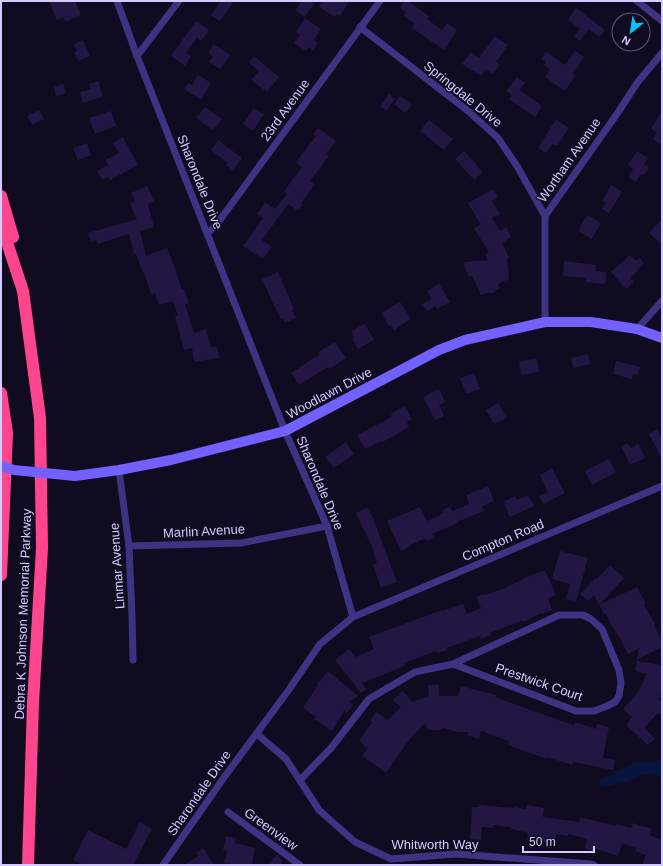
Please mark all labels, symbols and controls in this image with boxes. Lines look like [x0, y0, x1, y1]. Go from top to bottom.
north arrow [611, 12, 651, 52]
text: N [620, 33, 632, 48]
street label: Springdale Drive [421, 58, 505, 130]
street label: 23rd Avenue [258, 76, 312, 144]
street label: Wortham Avenue [534, 115, 604, 205]
street label: Sharondale Drive [174, 133, 226, 231]
street label: Woodlawn Drive [284, 364, 374, 422]
street label: Sharondale Drive [293, 434, 347, 532]
street label: Debra K Johnson Memorial Parkway [12, 508, 34, 720]
street label: Compton Road [460, 516, 546, 564]
street label: Marlin Avenue [163, 521, 245, 541]
street label: Linmar Avenue [107, 522, 127, 610]
street label: Prestwick Court [494, 660, 585, 704]
street label: Sharondale Drive [164, 748, 234, 838]
street label: Greenview [241, 805, 301, 854]
scale bar [523, 828, 594, 854]
text: 50 m [529, 835, 556, 849]
street label: Whitworth Way [392, 837, 479, 852]

